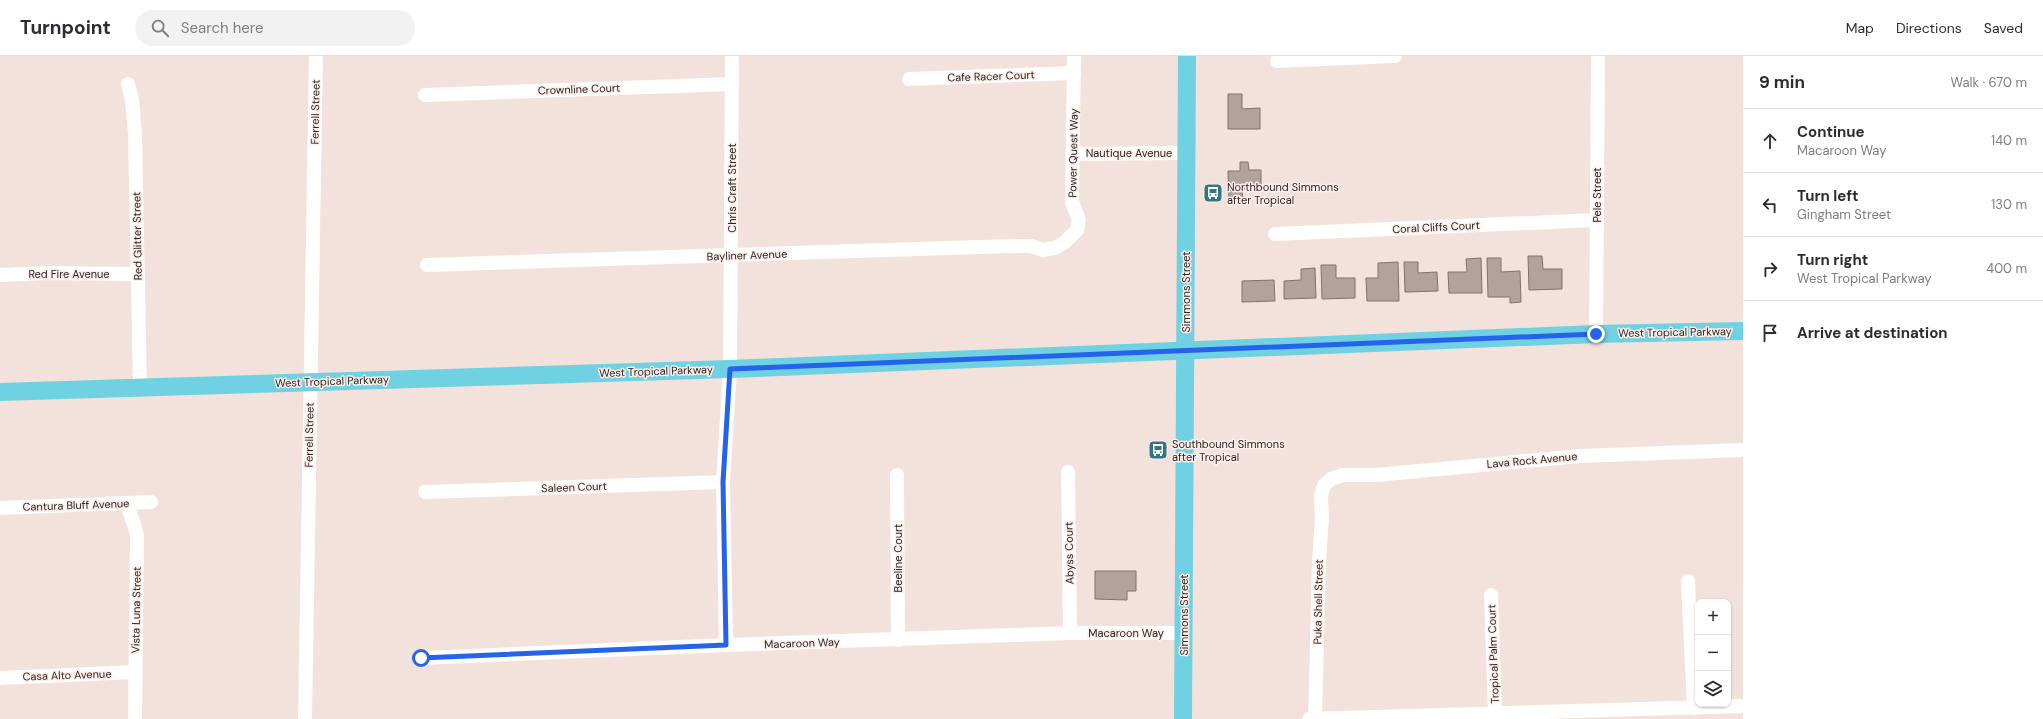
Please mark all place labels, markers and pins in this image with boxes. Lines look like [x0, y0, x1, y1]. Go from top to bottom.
place label: Northbound Simmons after Tropical [1227, 180, 1339, 207]
bus stop icon: Northbound Simmons after Tropical [1202, 182, 1224, 204]
place label: Southbound Simmons after Tropical [1172, 437, 1285, 464]
bus stop icon: Southbound Simmons after Tropical [1147, 439, 1169, 461]

